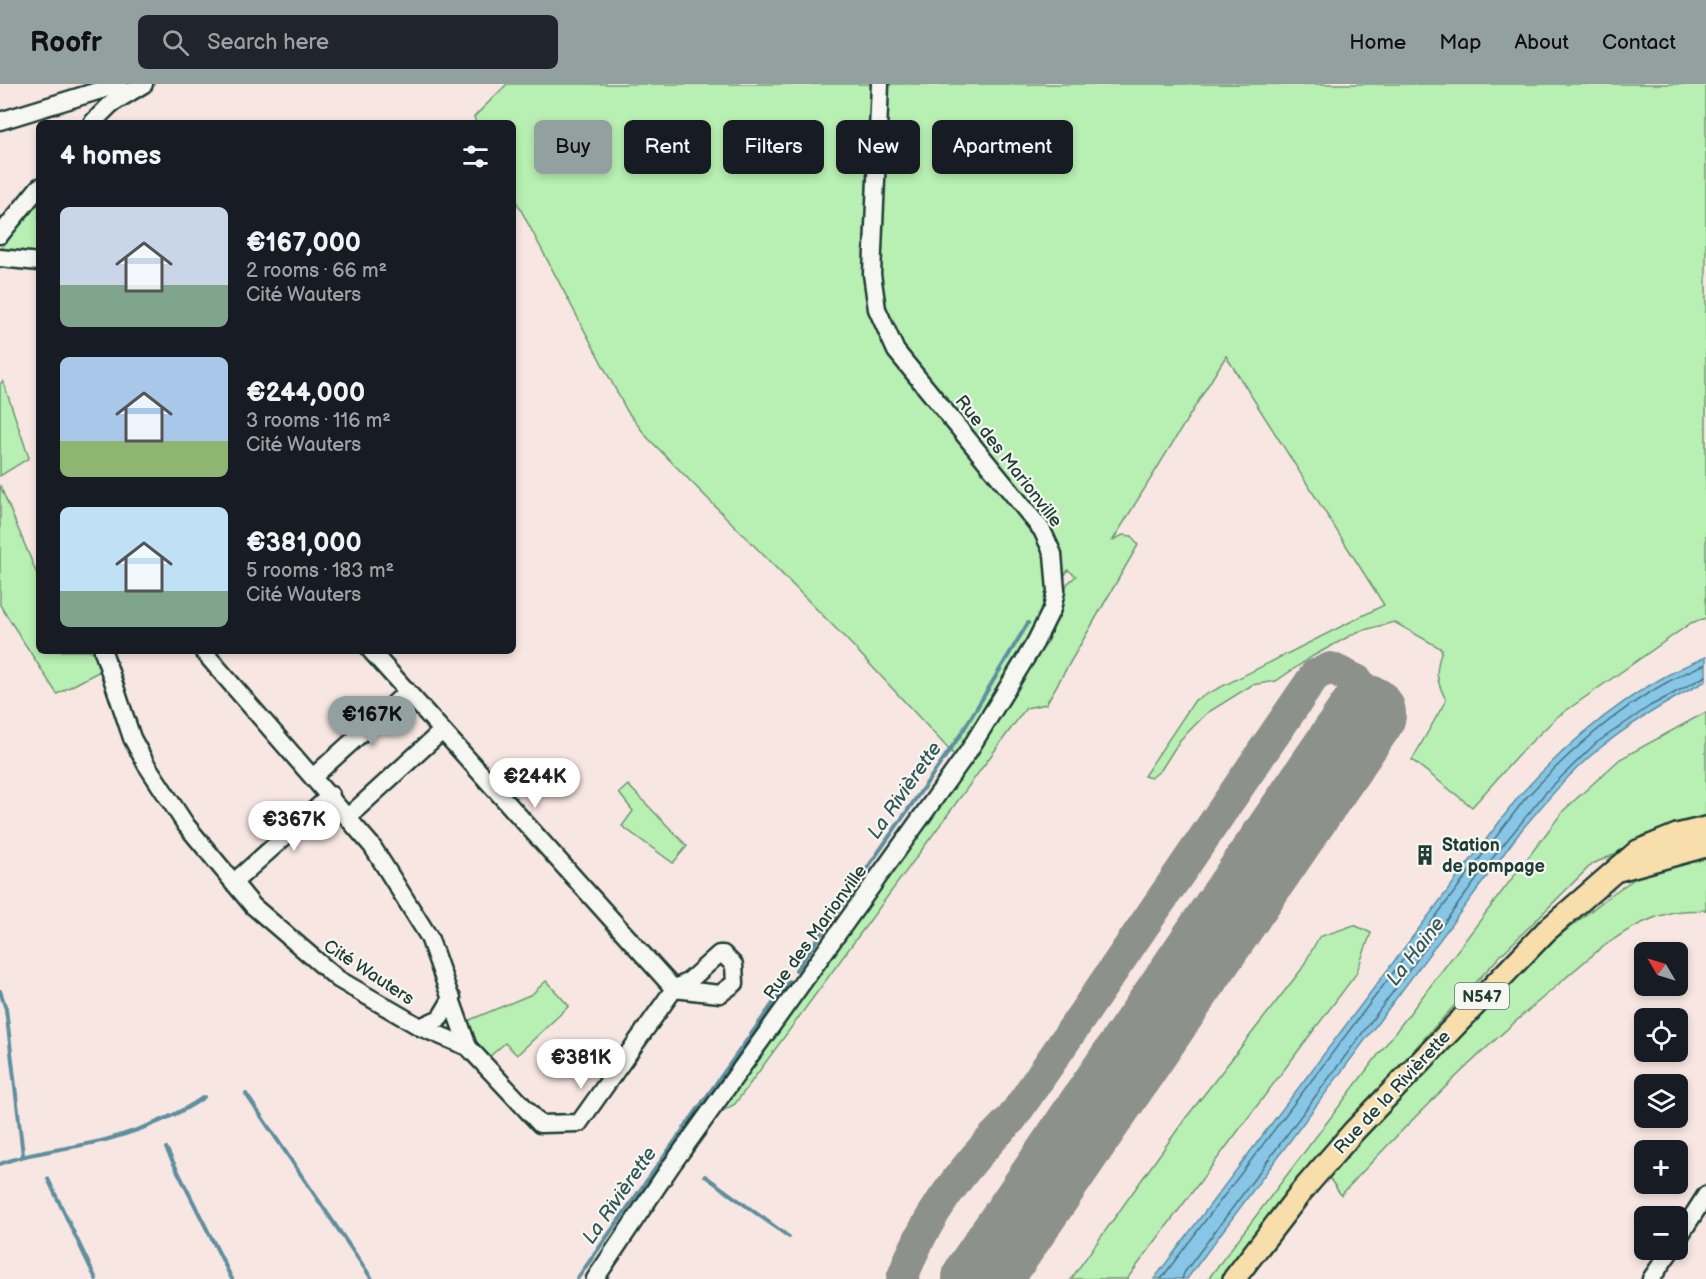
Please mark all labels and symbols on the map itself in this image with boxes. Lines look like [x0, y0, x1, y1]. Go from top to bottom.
street label: Rue des Marionville [951, 391, 1067, 532]
pin: €167K [330, 696, 414, 747]
water label: La Rivièrette [863, 737, 947, 844]
pin: €244K [493, 758, 577, 809]
pin: €367K [252, 801, 336, 852]
place label: Station de pompage [1442, 835, 1545, 877]
building icon: Station de pompage [1413, 843, 1437, 867]
street label: Rue des Marionville [759, 861, 872, 1004]
water label: La Haine [1382, 912, 1450, 991]
street label: Cité Wauters [320, 935, 418, 1009]
north arrow [1634, 942, 1688, 996]
road number: N547 [1455, 983, 1509, 1009]
street label: Rue de la Rivièrette [1330, 1026, 1455, 1158]
pin: €381K [539, 1039, 623, 1090]
water label: La Rivièrette [578, 1142, 662, 1249]

